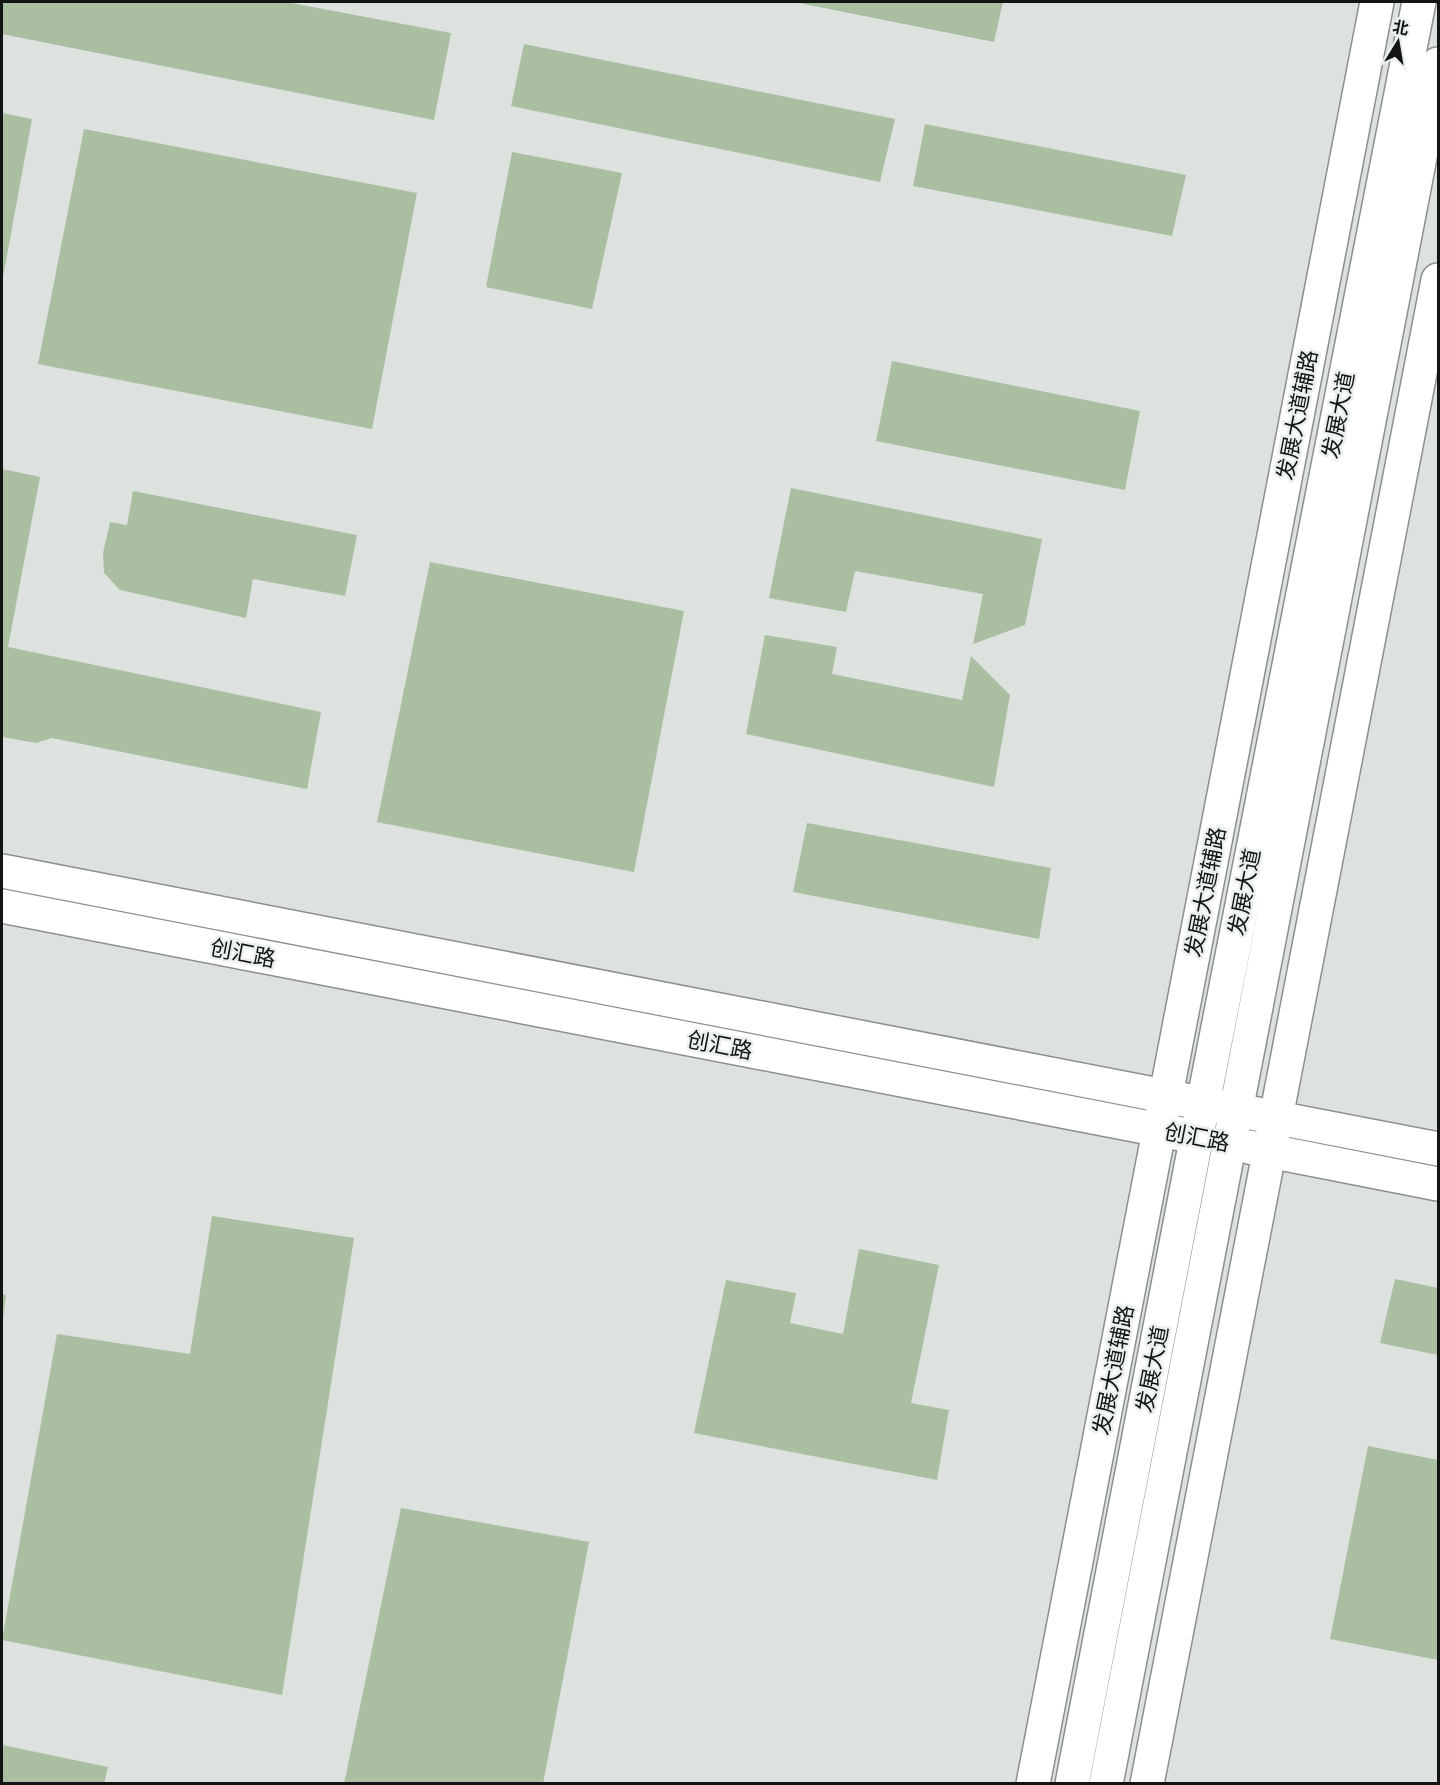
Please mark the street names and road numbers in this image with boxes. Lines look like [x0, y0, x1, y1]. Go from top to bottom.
street label: 发展大道辅路 [1271, 348, 1322, 482]
street label: 发展大道 [1316, 369, 1359, 461]
street label: 发展大道辅路 [1179, 825, 1230, 959]
street label: 发展大道 [1222, 846, 1265, 938]
street label: 创汇路 [208, 933, 278, 972]
street label: 创汇路 [685, 1025, 755, 1064]
street label: 创汇路 [1162, 1117, 1232, 1156]
street label: 发展大道辅路 [1087, 1303, 1138, 1437]
street label: 发展大道 [1130, 1323, 1173, 1415]

